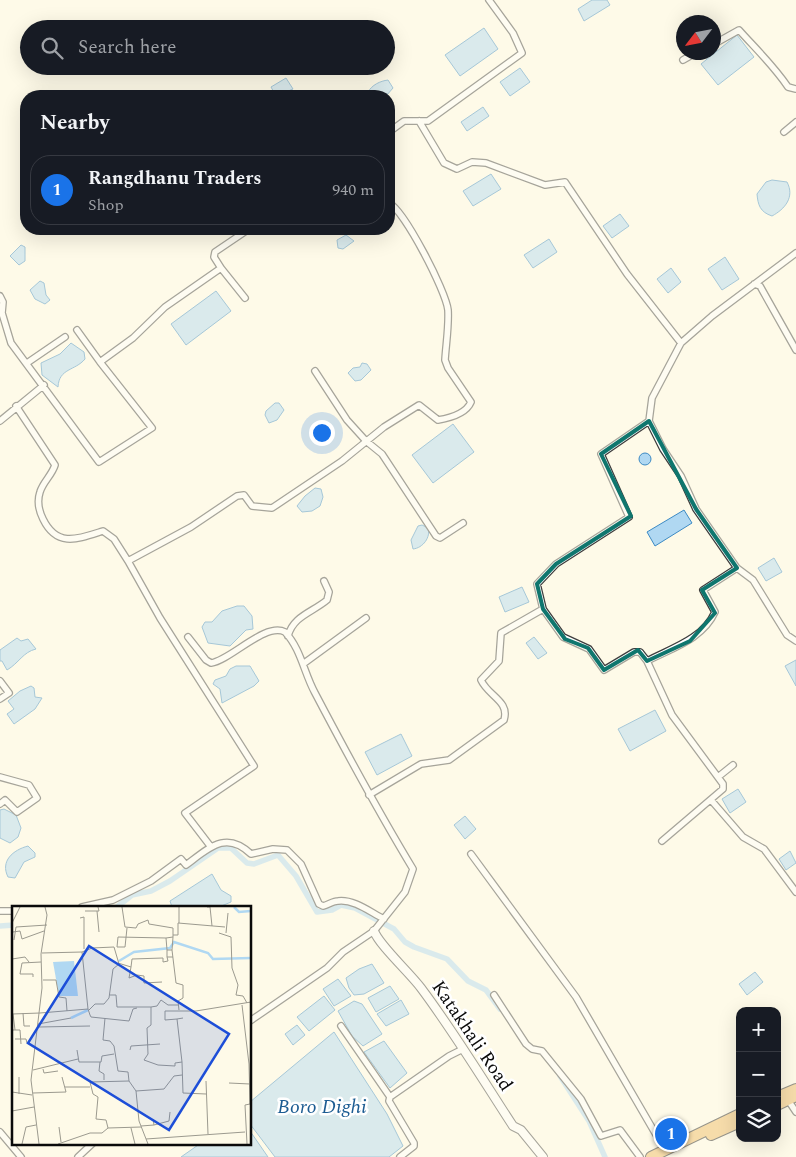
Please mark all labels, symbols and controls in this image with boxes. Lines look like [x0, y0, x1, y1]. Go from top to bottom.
north arrow [676, 15, 721, 60]
search box [20, 20, 395, 75]
text: Search here [78, 33, 177, 62]
icon: search [38, 34, 66, 62]
text: Nearby [40, 107, 110, 139]
text: Rangdhanu Traders [88, 164, 262, 193]
text: 1 [53, 178, 61, 202]
text: 940 m [332, 178, 374, 202]
text: Shop [88, 193, 124, 217]
your location [309, 420, 335, 446]
inset map [12, 906, 251, 1144]
street label: Katakhali Road [424, 975, 520, 1097]
map controls [736, 1007, 781, 1142]
button: + [736, 1007, 781, 1052]
button: − [736, 1052, 781, 1097]
water label: Boro Dighi [277, 1092, 367, 1122]
button: layers [736, 1097, 781, 1142]
pin: 1 [655, 1115, 687, 1153]

